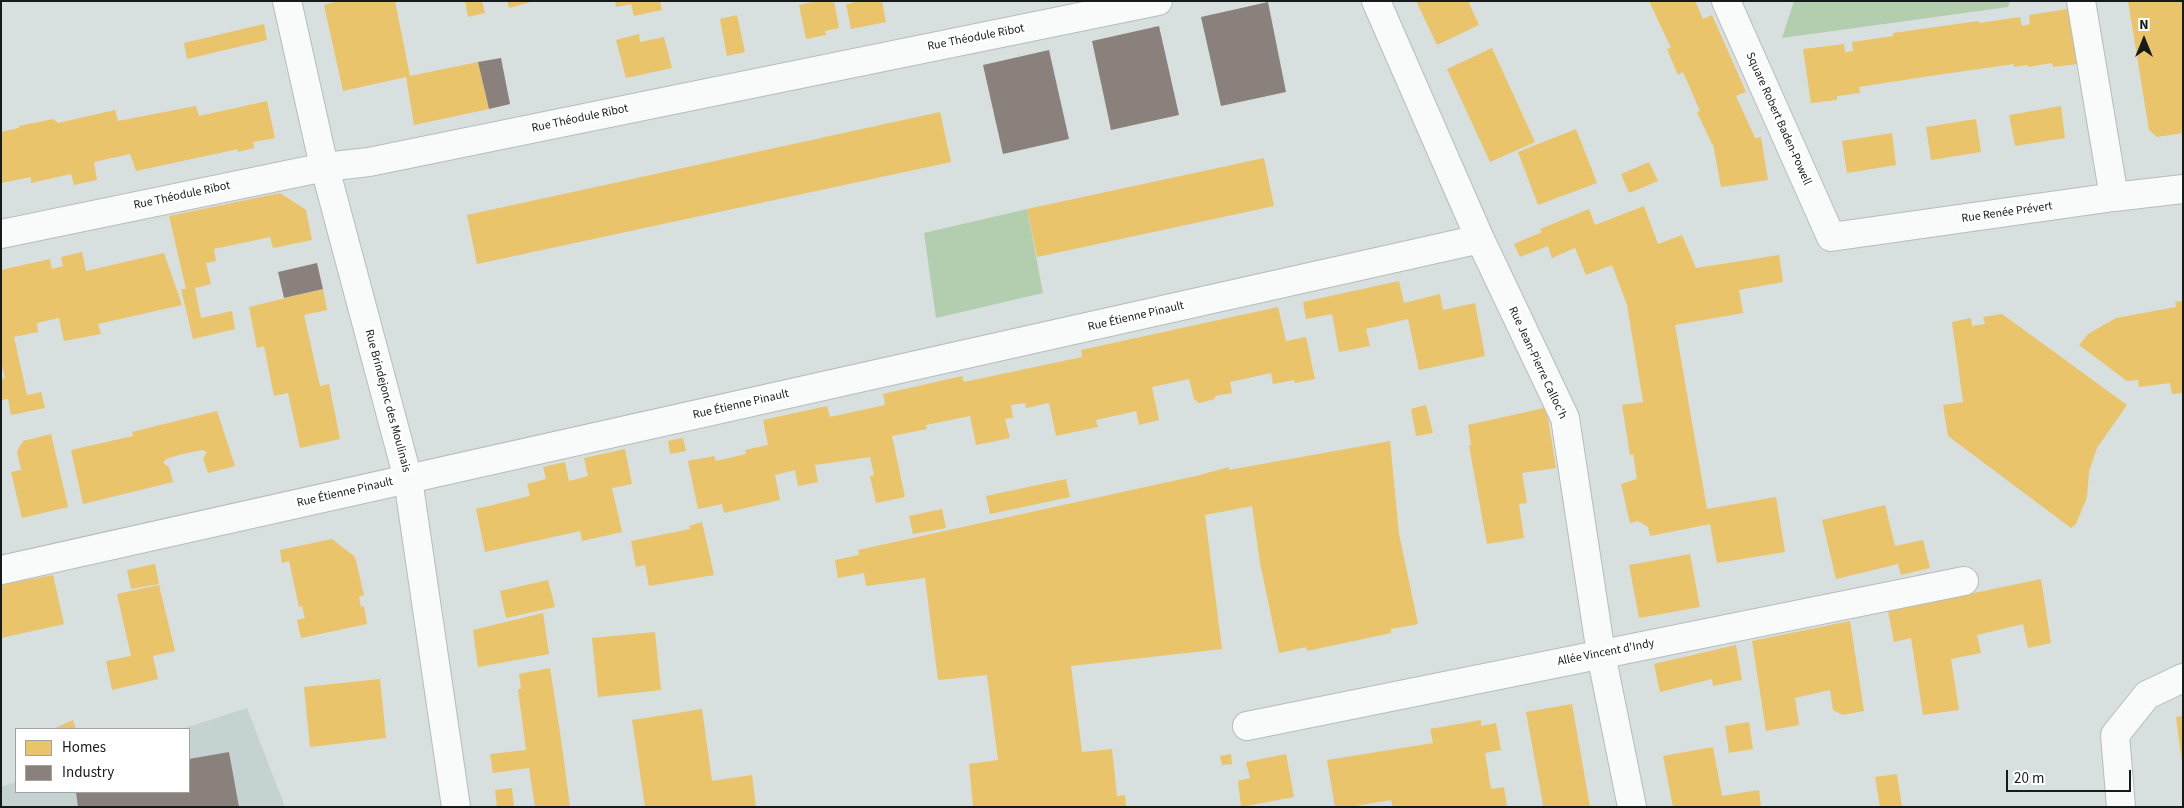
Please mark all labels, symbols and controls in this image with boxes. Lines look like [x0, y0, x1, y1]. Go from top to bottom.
north arrow [2119, 15, 2169, 65]
text: N [2139, 15, 2149, 35]
street label: Rue Théodule Ribot [926, 22, 1026, 54]
street label: Square Robert Baden-Powell [1742, 50, 1814, 188]
street label: Rue Théodule Ribot [530, 102, 630, 136]
street label: Rue Théodule Ribot [132, 179, 232, 213]
street label: Rue Renée Prévert [1961, 199, 2053, 227]
street label: Rue Étienne Pinault [1087, 299, 1185, 335]
street label: Rue Jean-Pierre Calloc'h [1505, 305, 1569, 421]
street label: Rue Brindejonc des Moulinais [361, 328, 413, 474]
street label: Rue Étienne Pinault [692, 387, 790, 423]
street label: Rue Étienne Pinault [296, 475, 394, 511]
street label: Allée Vincent d'Indy [1556, 637, 1656, 669]
legend [15, 728, 190, 793]
text: Homes [62, 737, 106, 758]
scale bar [2009, 760, 2134, 792]
text: Industry [62, 762, 114, 783]
text: 20 m [2014, 768, 2044, 789]

